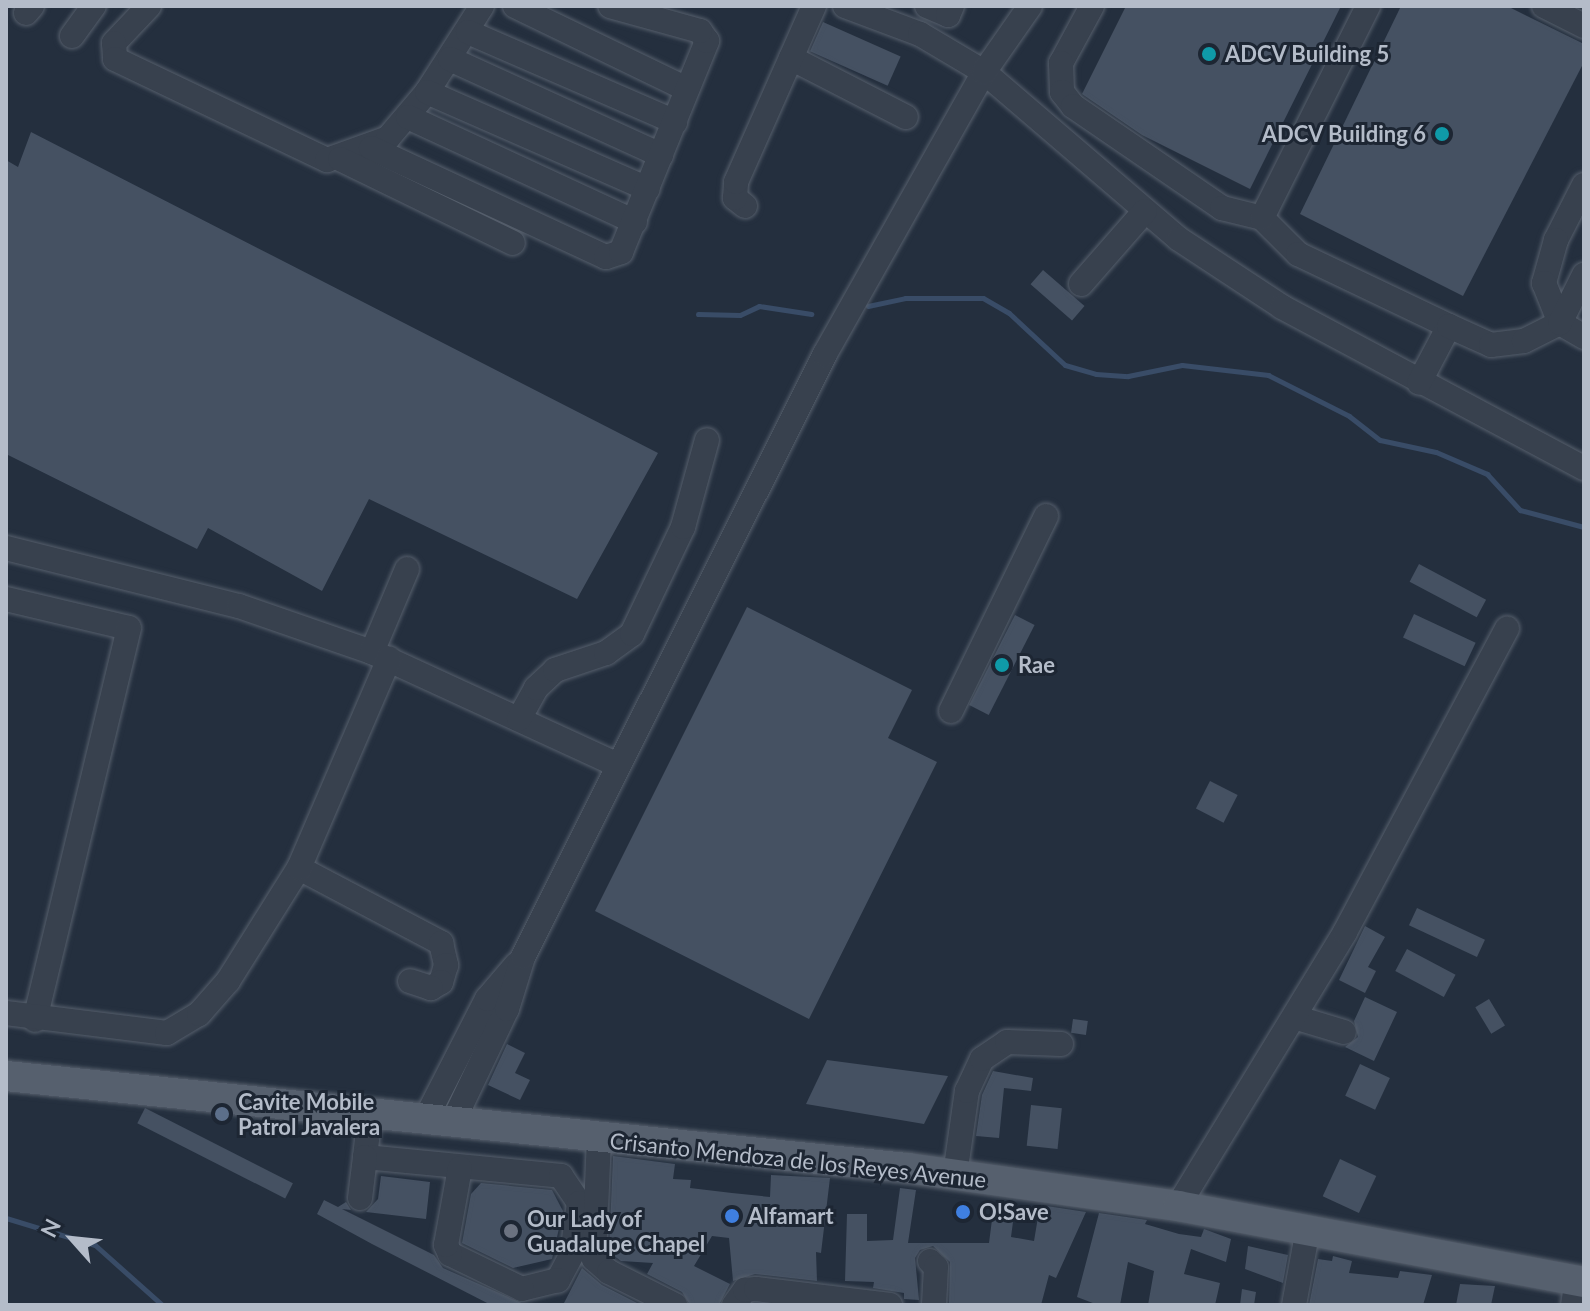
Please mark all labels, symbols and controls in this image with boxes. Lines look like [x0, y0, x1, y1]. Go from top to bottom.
place label: ADCV Building 5 [1225, 41, 1390, 67]
marker: ADCV Building 5 [1200, 45, 1218, 63]
place label: ADCV Building 6 [1261, 121, 1426, 147]
marker: ADCV Building 6 [1433, 125, 1451, 143]
place label: Rae [1018, 652, 1055, 678]
marker: Rae [993, 656, 1011, 674]
place label: Cavite Mobile Patrol Javalera [238, 1088, 381, 1140]
marker: Cavite Mobile Patrol Javalera [213, 1105, 231, 1123]
street label: Crisanto Mendoza de los Reyes Avenue [608, 1127, 988, 1193]
north arrow [32, 1199, 112, 1279]
place label: O!Save [979, 1199, 1049, 1225]
place label: Alfamart [748, 1203, 834, 1229]
marker: O!Save [954, 1203, 972, 1221]
place label: Our Lady of Guadalupe Chapel [527, 1205, 705, 1256]
marker: Alfamart [723, 1207, 741, 1225]
text: N [34, 1214, 66, 1242]
marker: Our Lady of Guadalupe Chapel [502, 1222, 520, 1240]

